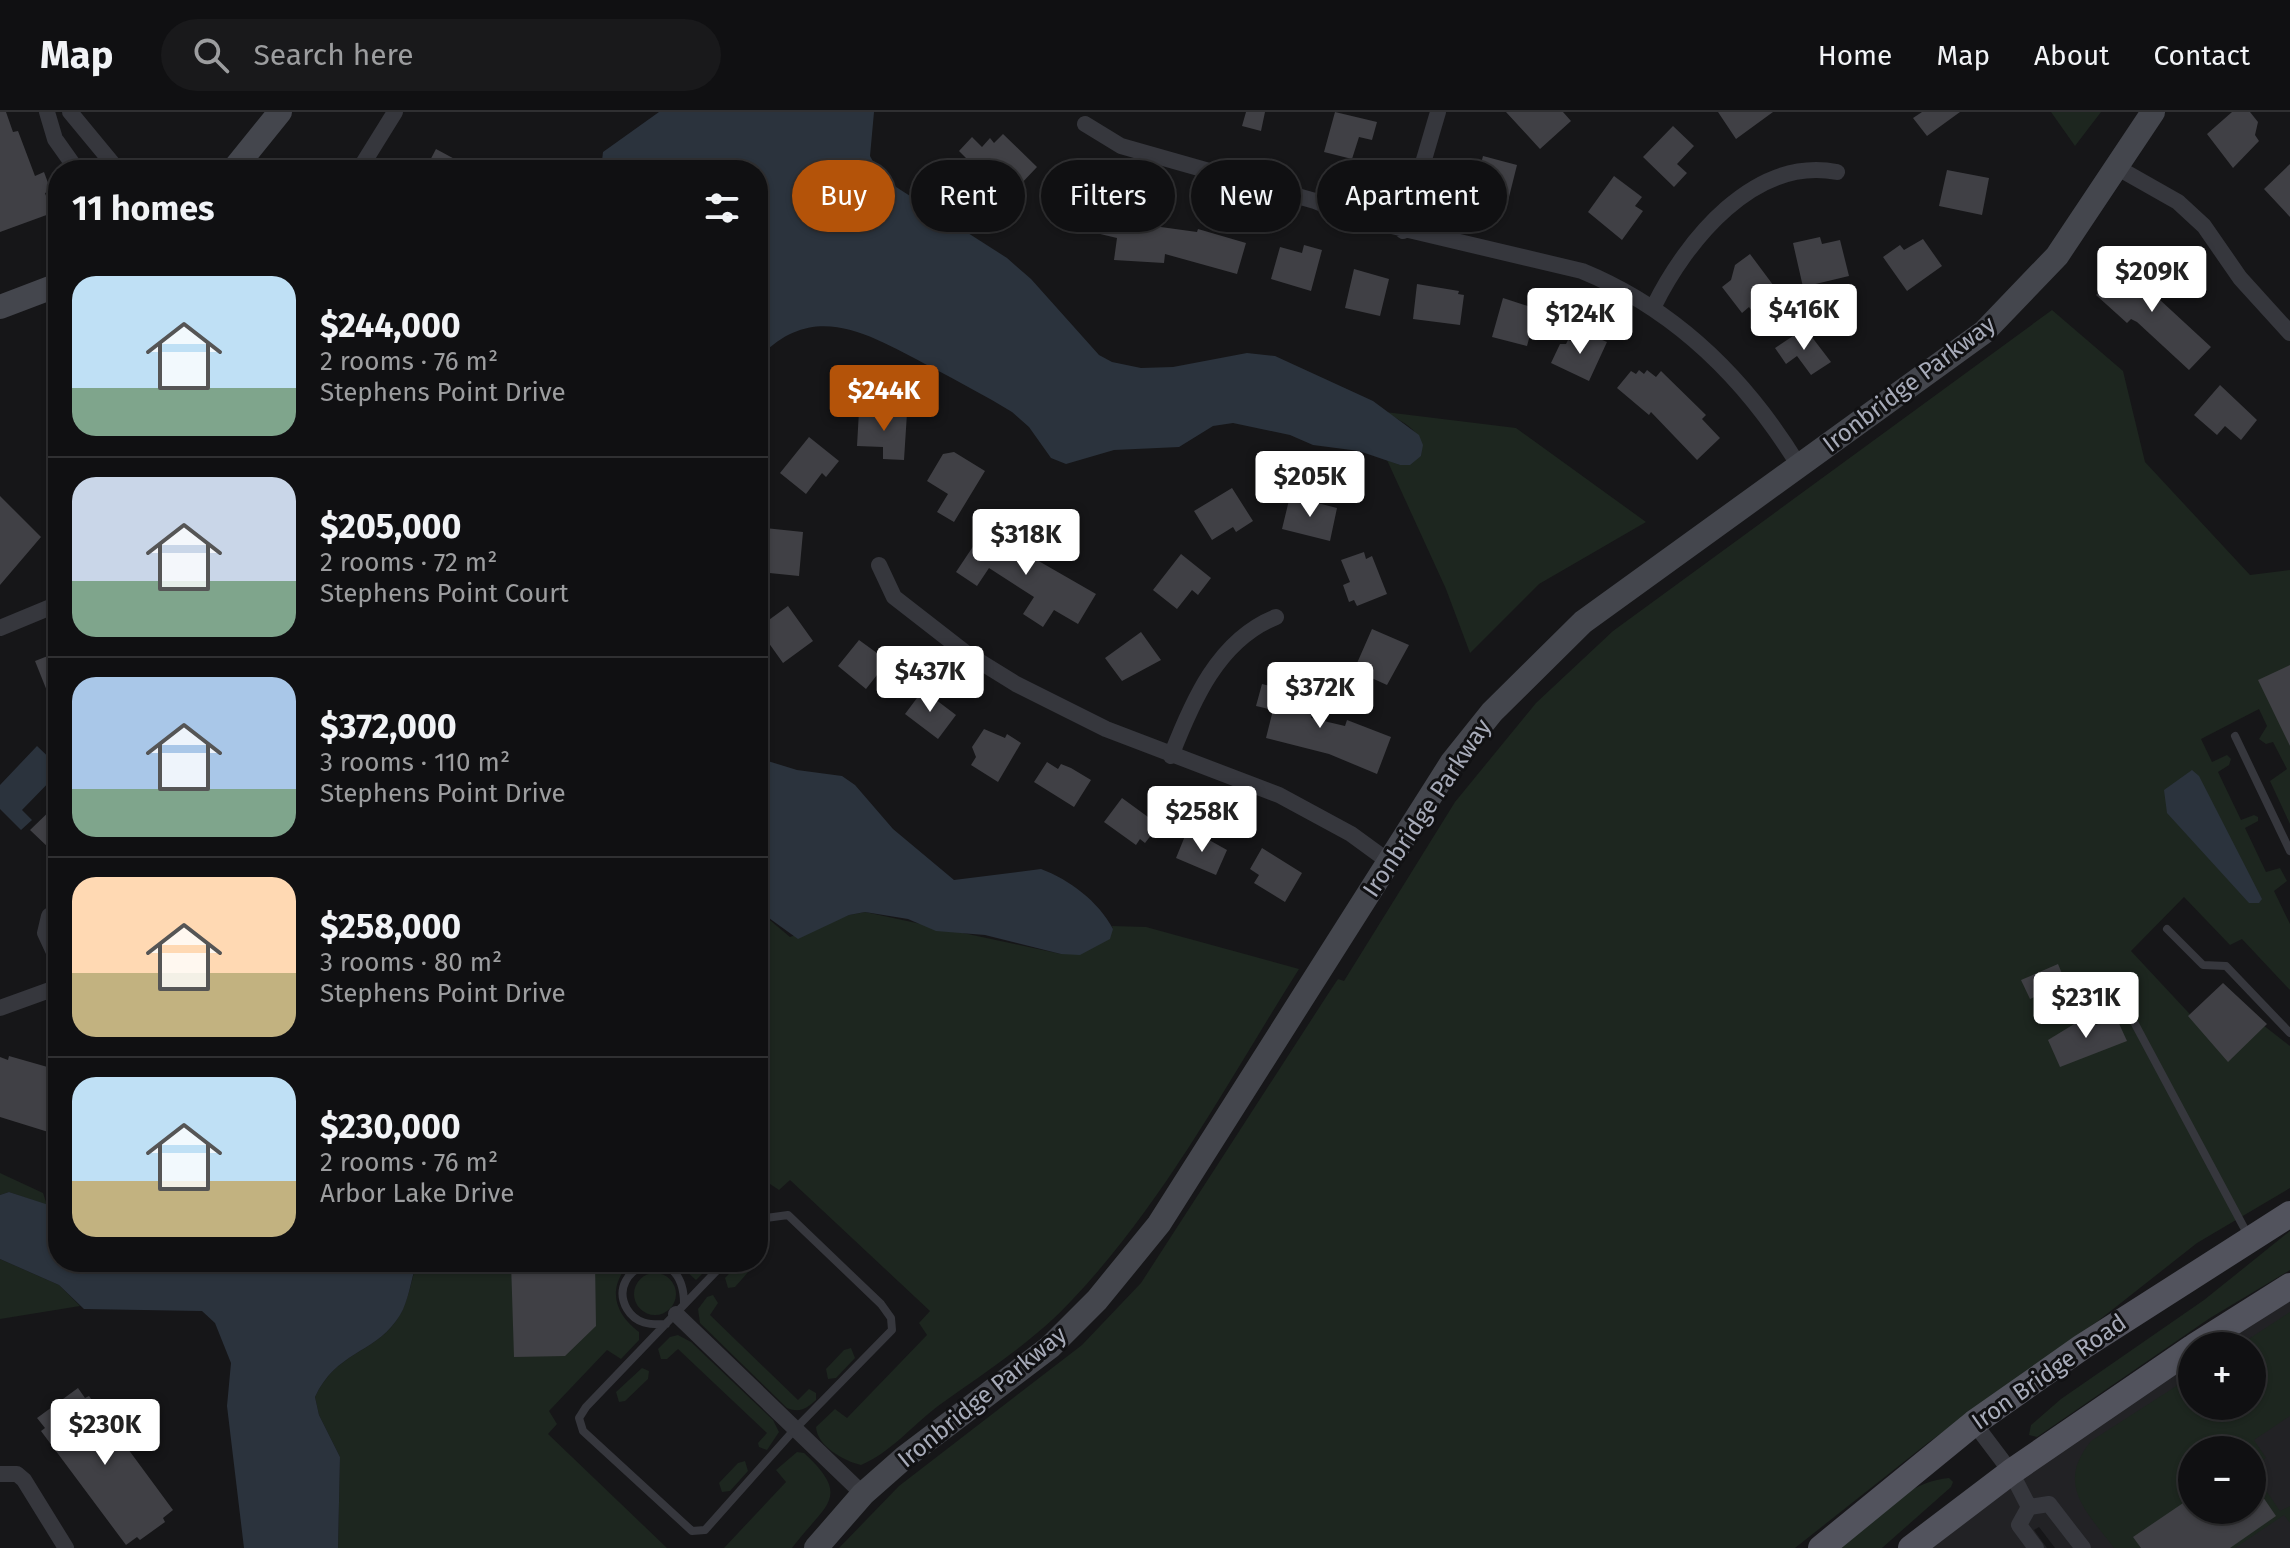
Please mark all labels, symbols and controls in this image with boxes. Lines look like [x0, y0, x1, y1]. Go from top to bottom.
search box [161, 19, 721, 91]
text: Map [40, 32, 113, 78]
icon: search [189, 33, 233, 77]
text: Search here [253, 37, 414, 73]
text: Home [1818, 39, 1892, 72]
text: Map [1936, 39, 1990, 72]
text: About [2034, 39, 2109, 72]
text: Contact [2153, 39, 2250, 72]
chip: Buy [792, 160, 895, 232]
chip: Rent [911, 160, 1025, 232]
chip: Filters [1041, 160, 1175, 232]
chip: New [1191, 160, 1301, 232]
chip: Apartment [1317, 160, 1507, 232]
icon: filters [700, 186, 744, 230]
text: 11 homes [72, 188, 214, 229]
pin: $209K [2096, 246, 2208, 314]
text: $209K [2115, 256, 2189, 287]
pin: $416K [1748, 284, 1860, 352]
pin: $124K [1524, 288, 1636, 356]
text: $416K [1769, 294, 1839, 325]
text: $124K [1545, 298, 1615, 329]
text: $244,000 [320, 305, 461, 346]
icon: home [136, 308, 232, 404]
street label: Ironbridge Parkway [1817, 310, 2001, 458]
text: 2 rooms · 76 m² [320, 346, 498, 377]
pin: $244K [828, 365, 940, 433]
text: $244K [848, 375, 920, 406]
text: Stephens Point Drive [320, 377, 566, 408]
pin: $205K [1254, 451, 1366, 519]
text: $205K [1273, 461, 1347, 492]
text: $205,000 [320, 506, 461, 547]
icon: home [136, 509, 232, 605]
pin: $318K [970, 509, 1082, 577]
text: $318K [991, 519, 1061, 550]
text: 2 rooms · 72 m² [320, 547, 497, 578]
text: Stephens Point Court [320, 578, 569, 609]
pin: $437K [874, 646, 986, 714]
text: $437K [895, 656, 965, 687]
pin: $372K [1264, 662, 1376, 730]
text: $372K [1285, 672, 1355, 703]
text: $372,000 [320, 706, 457, 747]
icon: home [136, 709, 232, 805]
street label: Ironbridge Parkway [1357, 714, 1497, 902]
text: 3 rooms · 110 m² [320, 747, 510, 778]
text: Stephens Point Drive [320, 778, 566, 809]
pin: $258K [1146, 786, 1258, 854]
text: $258K [1166, 796, 1238, 827]
text: $258,000 [320, 906, 461, 947]
icon: home [136, 909, 232, 1005]
text: 3 rooms · 80 m² [320, 947, 502, 978]
pin: $231K [2030, 972, 2142, 1040]
text: Stephens Point Drive [320, 978, 566, 1009]
text: $231K [2052, 982, 2120, 1013]
text: $230,000 [320, 1106, 461, 1147]
icon: home [136, 1109, 232, 1205]
text: 2 rooms · 76 m² [320, 1147, 498, 1178]
text: Arbor Lake Drive [320, 1178, 514, 1209]
street label: Iron Bridge Road [1966, 1308, 2132, 1436]
street label: Ironbridge Parkway [892, 1320, 1072, 1474]
map controls [2178, 1332, 2266, 1524]
button: + [2178, 1332, 2266, 1420]
pin: $230K [49, 1399, 161, 1467]
text: $230K [69, 1409, 141, 1440]
button: − [2178, 1436, 2266, 1524]

